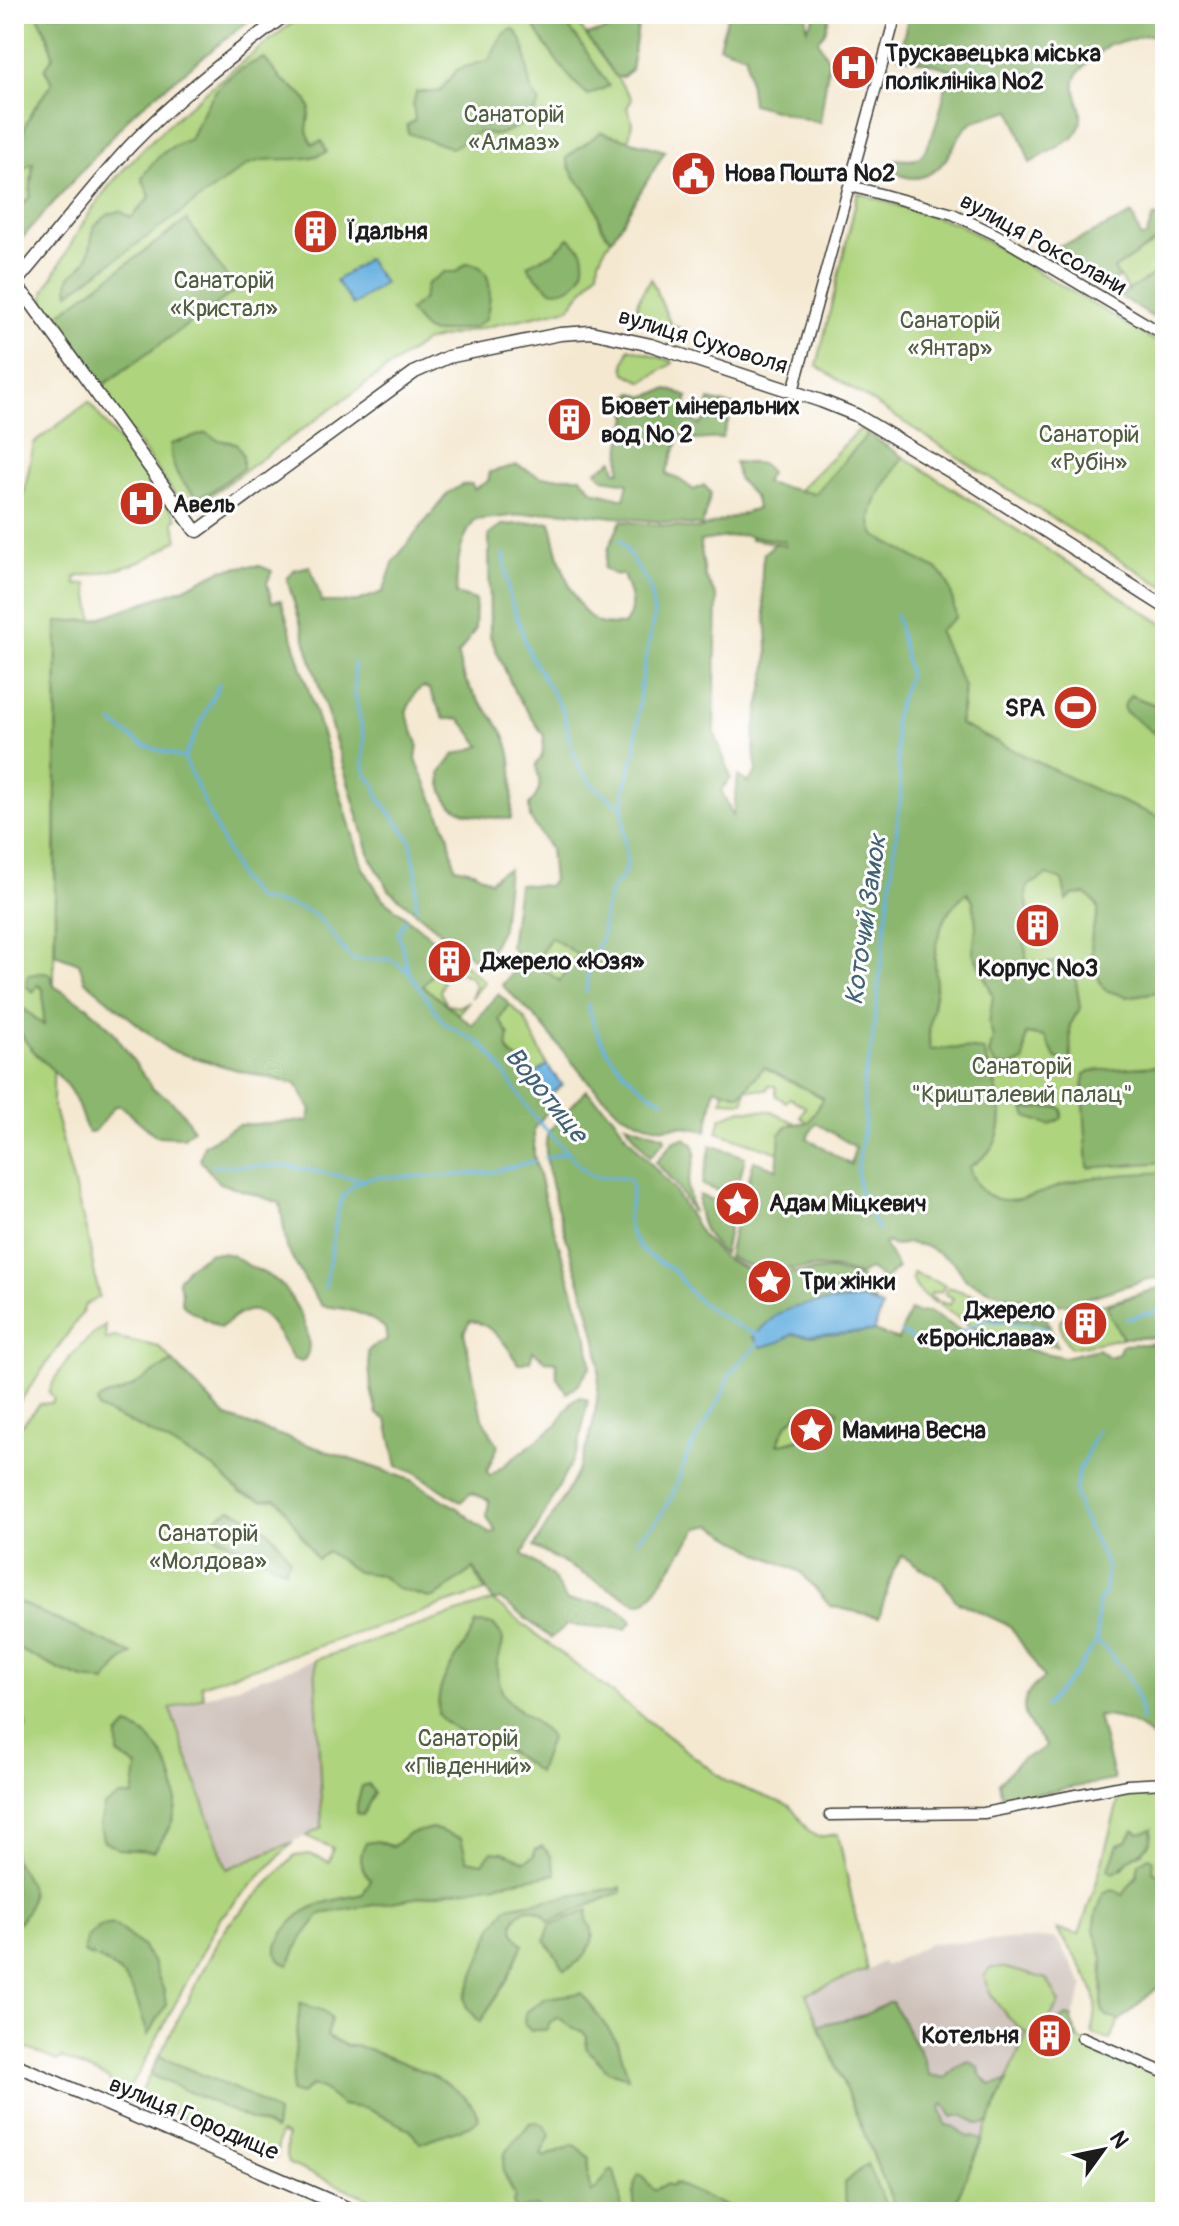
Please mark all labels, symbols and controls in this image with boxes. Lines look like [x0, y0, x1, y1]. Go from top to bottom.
place label: Трускавецька міська поліклініка №2 [884, 39, 1101, 96]
hospital icon: Трускавецька міська поліклініка №2 [830, 43, 878, 91]
park label: Санаторій «Алмаз» [463, 100, 565, 157]
public building icon: Нова Пошта №2 [669, 149, 717, 197]
place label: Нова Пошта №2 [724, 159, 895, 188]
street label: вулиця Роксолани [955, 186, 1131, 302]
building icon: Їдальня [292, 207, 340, 255]
place label: Їдальня [347, 217, 428, 246]
park label: Санаторій «Кристал» [170, 266, 278, 323]
street label: вулиця Суховоля [615, 301, 791, 381]
park label: Санаторій «Янтар» [899, 306, 1001, 363]
place label: Бювет мінеральних вод № 2 [601, 392, 800, 449]
building icon: Бювет мінеральних вод № 2 [546, 396, 594, 444]
park label: Санаторій «Рубін» [1038, 420, 1140, 477]
hospital icon: Авель [118, 480, 166, 528]
place label: Авель [173, 490, 236, 519]
sports icon: SPA [1052, 684, 1100, 732]
place label: SPA [1005, 694, 1045, 723]
water label: Коточий Замок [838, 831, 894, 1007]
building icon: Корпус №3 [1014, 902, 1062, 950]
building icon: Джерело «Юзя» [426, 937, 474, 985]
place label: Джерело «Юзя» [479, 947, 645, 976]
place label: Корпус №3 [978, 954, 1098, 983]
water label: Воротище [498, 1041, 595, 1151]
park label: Санаторій "Кришталевий палац" [911, 1052, 1133, 1109]
place icon: Адам Міцкевич [714, 1179, 762, 1227]
place label: Адам Міцкевич [769, 1189, 927, 1218]
place icon: Три жінки [745, 1257, 793, 1305]
place label: Три жінки [799, 1267, 896, 1296]
place label: Джерело «Броніслава» [917, 1296, 1056, 1353]
building icon: Джерело «Броніслава» [1062, 1300, 1110, 1348]
place icon: Мамина Весна [787, 1406, 835, 1454]
place label: Мамина Весна [842, 1416, 986, 1445]
park label: Санаторій «Молдова» [149, 1519, 267, 1576]
park label: Санаторій «Південний» [405, 1724, 531, 1781]
building icon: Котельня [1026, 2011, 1074, 2059]
place label: Котельня [922, 2021, 1019, 2050]
street label: вулиця Городище [105, 2069, 283, 2167]
north arrow [1063, 2110, 1143, 2190]
text: N [1103, 2126, 1135, 2154]

